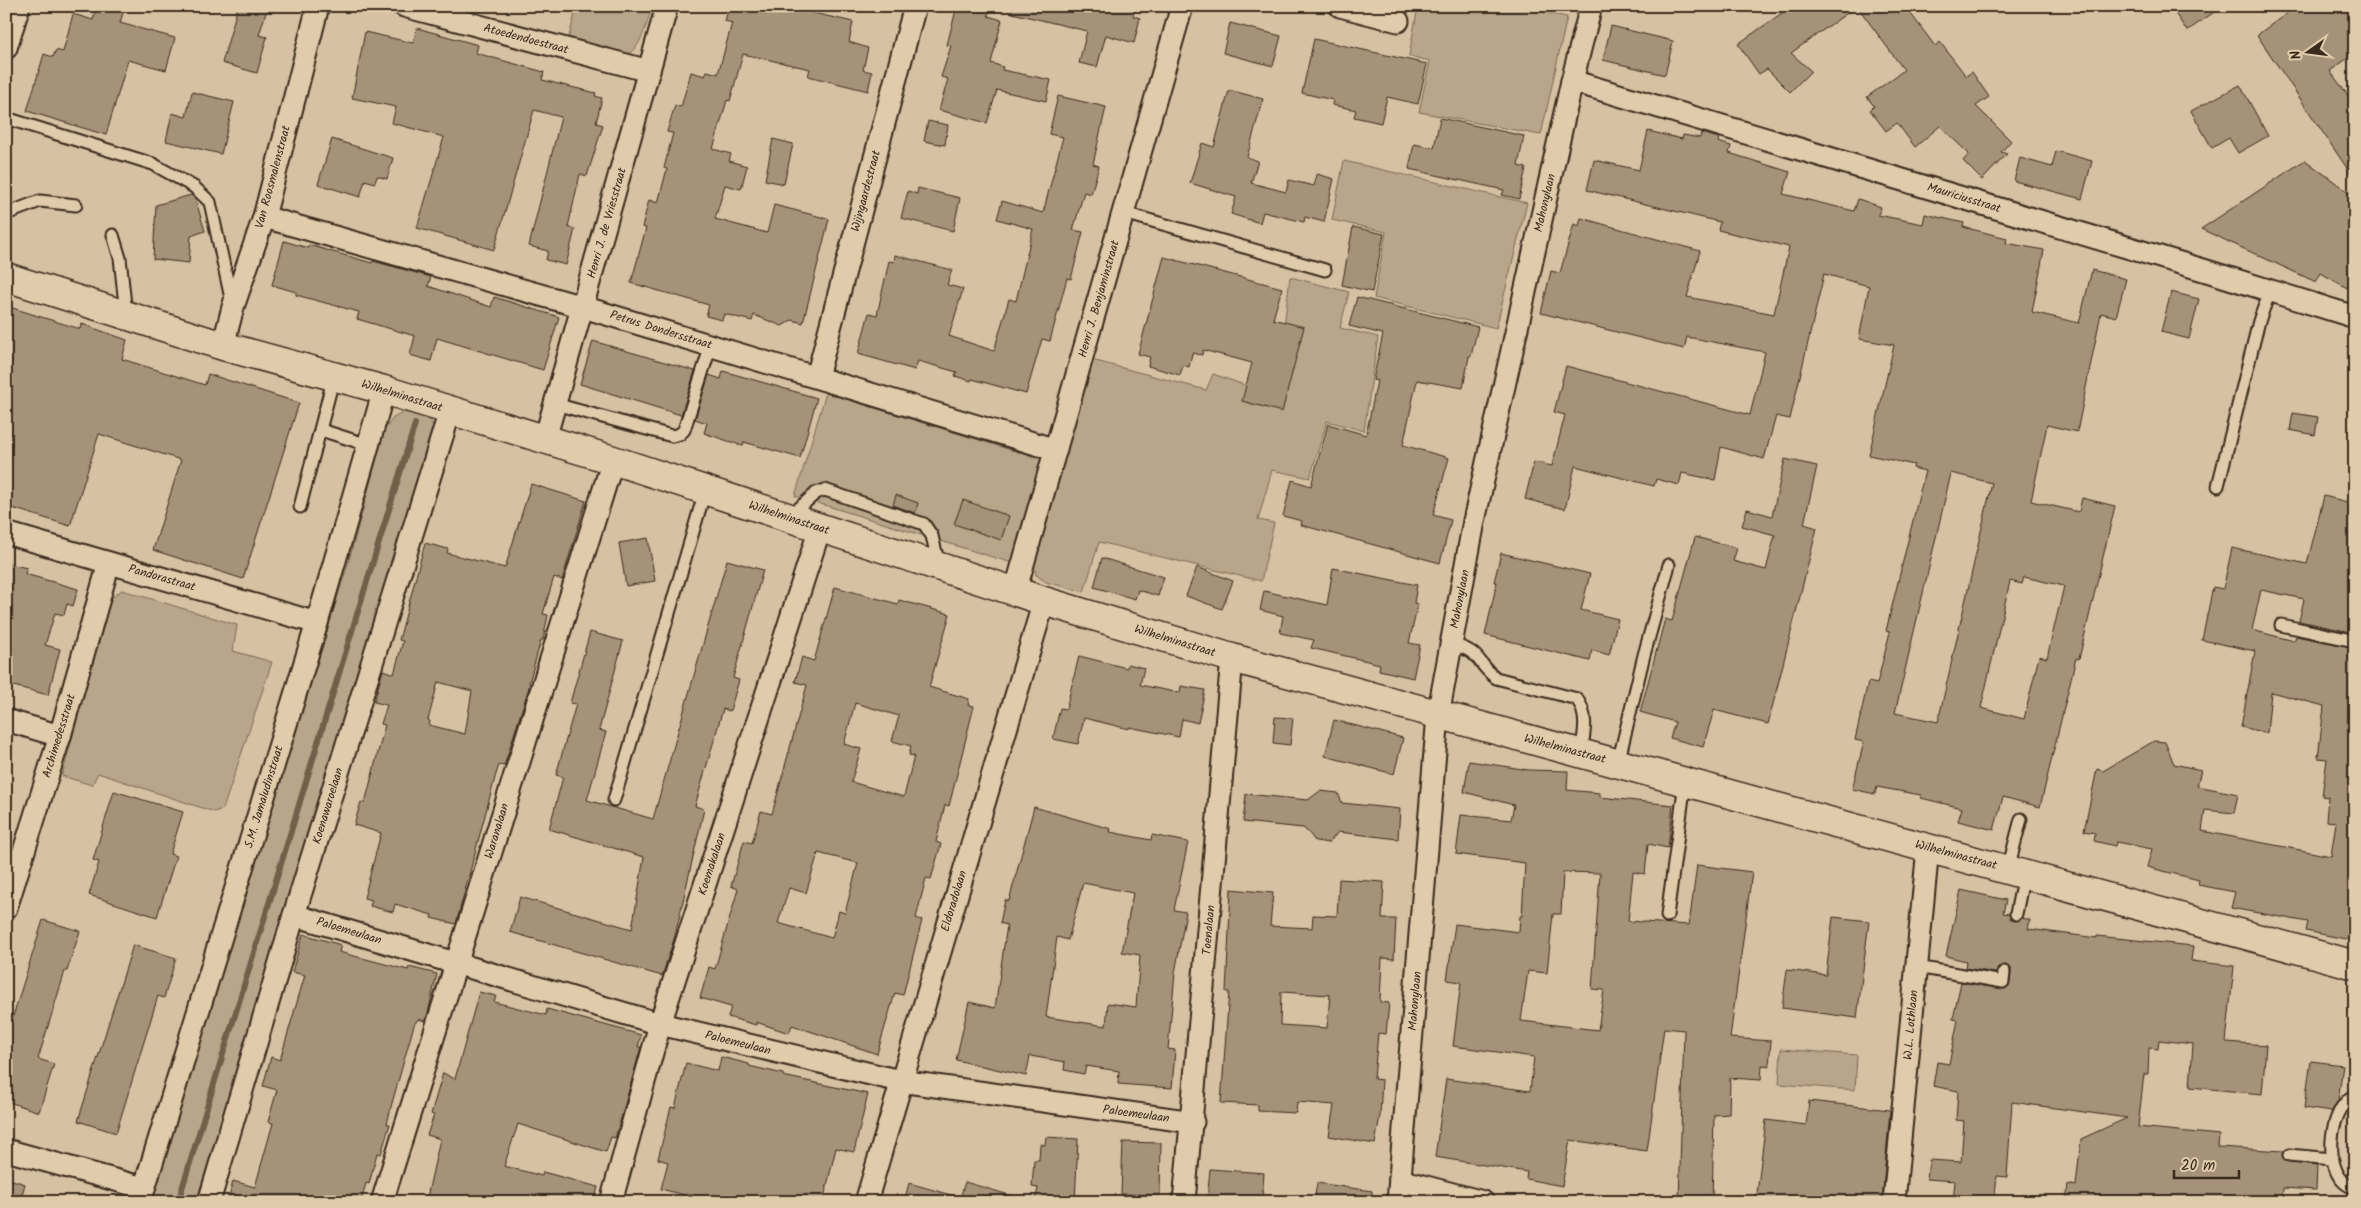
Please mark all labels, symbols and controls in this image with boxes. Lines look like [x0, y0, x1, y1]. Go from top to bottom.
street label: Atoedendoestraat [482, 19, 571, 60]
north arrow [2284, 28, 2334, 78]
text: N [2285, 48, 2308, 62]
street label: Van Roosmalenstraat [250, 123, 296, 231]
street label: Wijngaardestraat [846, 148, 886, 234]
street label: Henri J. de Vriesstraat [582, 165, 632, 281]
street label: Mahonylaan [1529, 172, 1561, 234]
street label: Mauriciusstraat [1925, 178, 2004, 218]
street label: Henri J. Benjaminstraat [1073, 238, 1125, 360]
street label: Petrus Dondersstraat [608, 305, 715, 355]
street label: Wilhelminastraat [359, 375, 445, 417]
street label: Wilhelminastraat [746, 496, 832, 540]
street label: Pandorastraat [126, 559, 198, 597]
street label: Mahonylaan [1445, 568, 1475, 630]
street label: Wilhelminastraat [1132, 620, 1218, 662]
street label: Archimedesstraat [37, 691, 81, 780]
street label: Wilhelminastraat [1522, 729, 1608, 769]
street label: S.M. Jamaludinstraat [239, 743, 289, 851]
street label: Koenawaroelaan [307, 765, 349, 847]
street label: Waranalaan [480, 801, 514, 861]
street label: Koemakalaan [693, 830, 731, 898]
street label: Wilhelminastraat [1913, 835, 1999, 875]
street label: Eldoradolaan [936, 868, 972, 934]
street label: Toenalaan [1197, 904, 1221, 956]
street label: Paloemeulaan [314, 912, 384, 950]
street label: Mahonylaan [1403, 970, 1427, 1032]
street label: W.L. Lothlaan [1898, 989, 1924, 1061]
street label: Paloemeulaan [703, 1026, 773, 1060]
street label: Paloemeulaan [1101, 1100, 1171, 1128]
scale bar [2174, 1148, 2238, 1180]
text: 20 m [2181, 1154, 2215, 1178]

